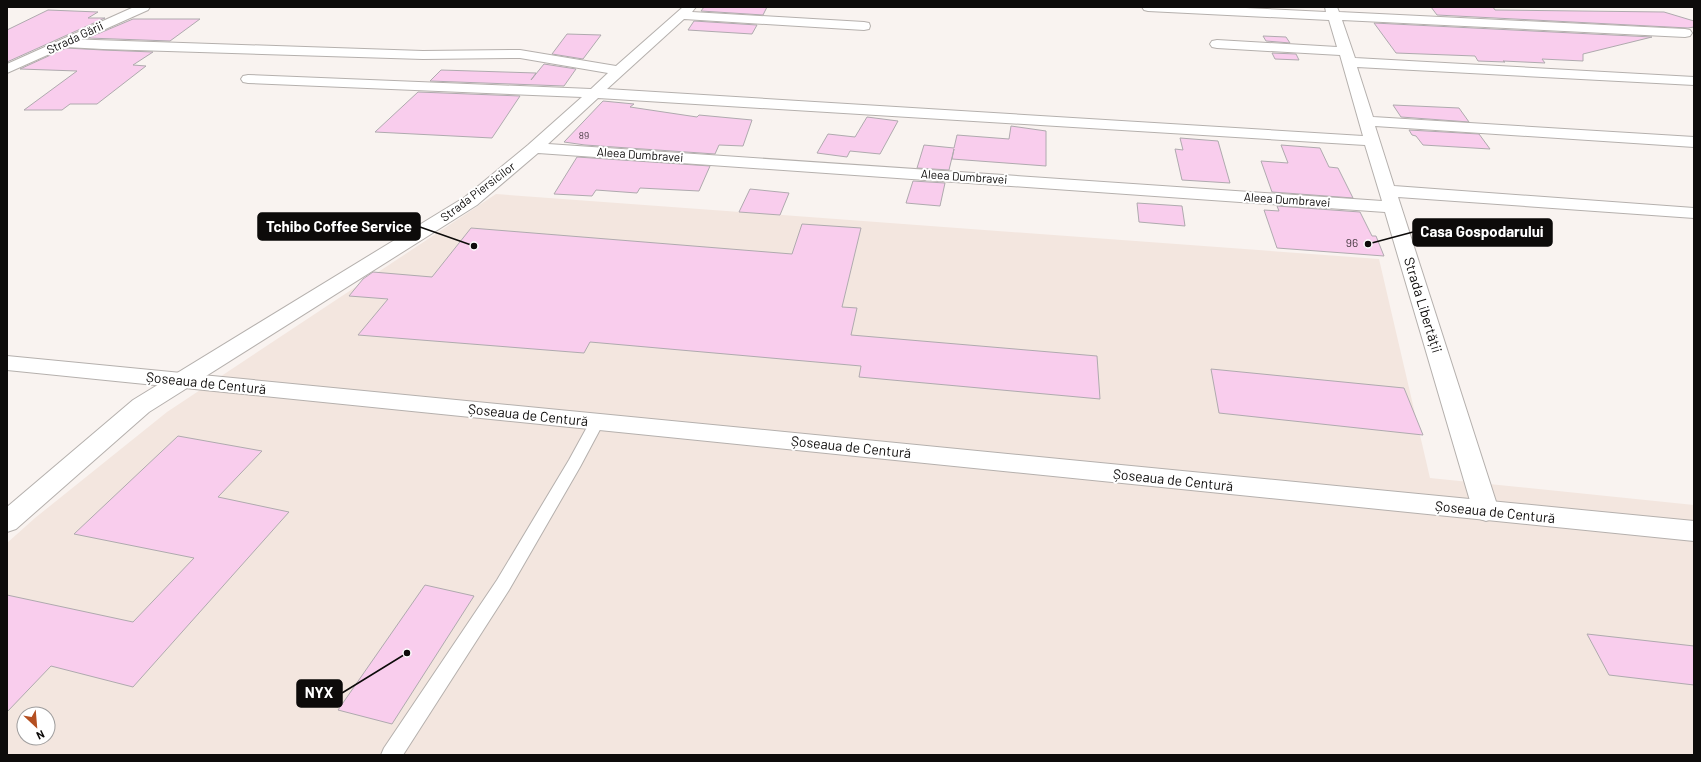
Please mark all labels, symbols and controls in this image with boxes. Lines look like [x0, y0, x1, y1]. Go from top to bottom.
street label: Strada Gării [44, 18, 105, 56]
house number: 89 [579, 129, 589, 141]
street label: Aleea Dumbravei [596, 144, 684, 164]
street label: Strada Piersicilor [437, 158, 518, 224]
street label: Aleea Dumbravei [920, 166, 1008, 186]
street label: Aleea Dumbravei [1243, 189, 1331, 209]
callout: Tchibo Coffee Service [258, 213, 420, 240]
text: Tchibo Coffee Service [266, 217, 412, 235]
callout: Casa Gospodarului [1413, 219, 1552, 246]
text: Casa Gospodarului [1420, 222, 1544, 240]
house number: 96 [1346, 235, 1358, 249]
street label: Strada Libertății [1401, 255, 1446, 355]
street label: Șoseaua de Centură [145, 368, 267, 397]
street label: Șoseaua de Centură [467, 400, 589, 429]
street label: Șoseaua de Centură [790, 432, 912, 461]
street label: Șoseaua de Centură [1112, 465, 1234, 494]
street label: Șoseaua de Centură [1434, 497, 1556, 526]
callout: NYX [297, 680, 342, 707]
text: NYX [305, 683, 334, 701]
north arrow [16, 706, 56, 746]
text: N [34, 728, 47, 743]

